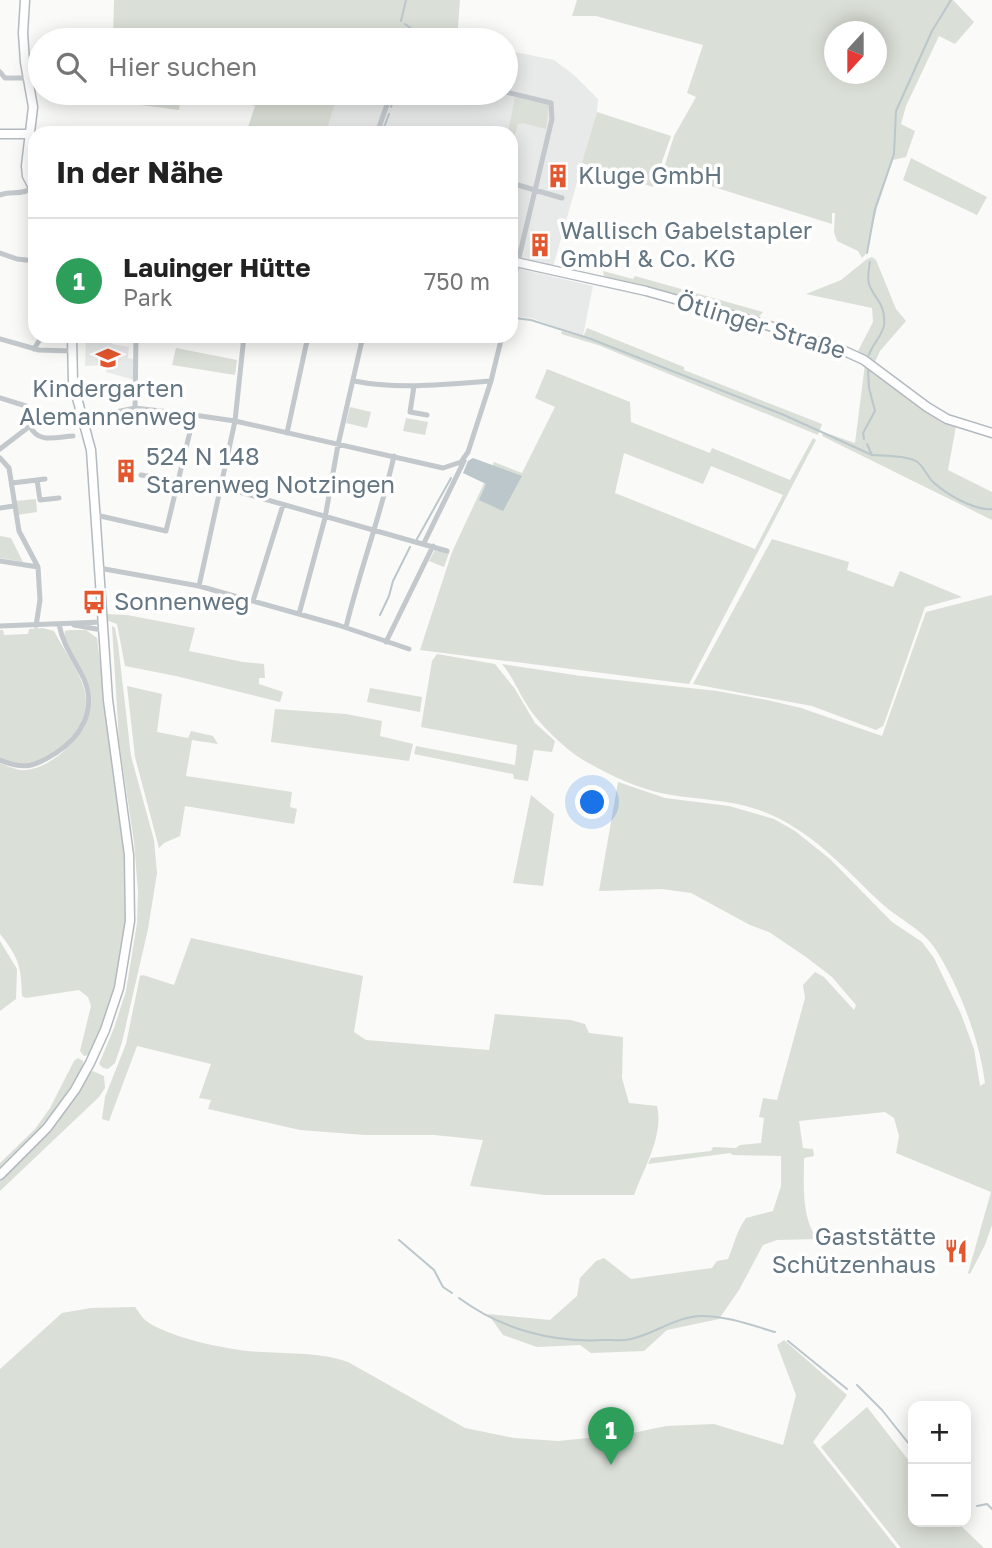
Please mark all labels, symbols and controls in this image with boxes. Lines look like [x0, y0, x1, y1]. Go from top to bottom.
north arrow [824, 21, 887, 84]
search box [28, 28, 518, 105]
icon: search [52, 48, 90, 86]
text: Hier suchen [108, 51, 257, 82]
text: In der Nähe [56, 154, 223, 190]
place label: Kluge GmbH [578, 160, 722, 189]
building icon: Kluge GmbH [544, 162, 572, 190]
place label: Wallisch Gabelstapler GmbH & Co. KG [560, 215, 812, 272]
building icon: Wallisch Gabelstapler GmbH & Co. KG [526, 231, 554, 259]
text: Lauinger Hütte [123, 252, 311, 283]
text: 1 [73, 267, 85, 295]
text: 750 m [424, 267, 490, 295]
text: Park [123, 283, 173, 311]
street label: Ötlinger Straße [673, 285, 849, 364]
school or university icon: Kindergarten Alemannenweg [94, 344, 122, 372]
place label: Kindergarten Alemannenweg [19, 373, 197, 430]
place label: 524 N 148 Starenweg Notzingen [146, 441, 395, 498]
building icon: 524 N 148 Starenweg Notzingen [112, 457, 140, 485]
place label: Sonnenweg [114, 586, 250, 615]
bus stop icon: Sonnenweg [80, 588, 108, 616]
your location [575, 785, 609, 819]
place label: Gaststätte Schützenhaus [772, 1221, 936, 1278]
restaurant icon: Gaststätte Schützenhaus [942, 1237, 970, 1265]
map controls [908, 1401, 971, 1527]
button: + [908, 1401, 971, 1464]
pin: 1 [588, 1407, 634, 1465]
button: − [908, 1464, 971, 1527]

